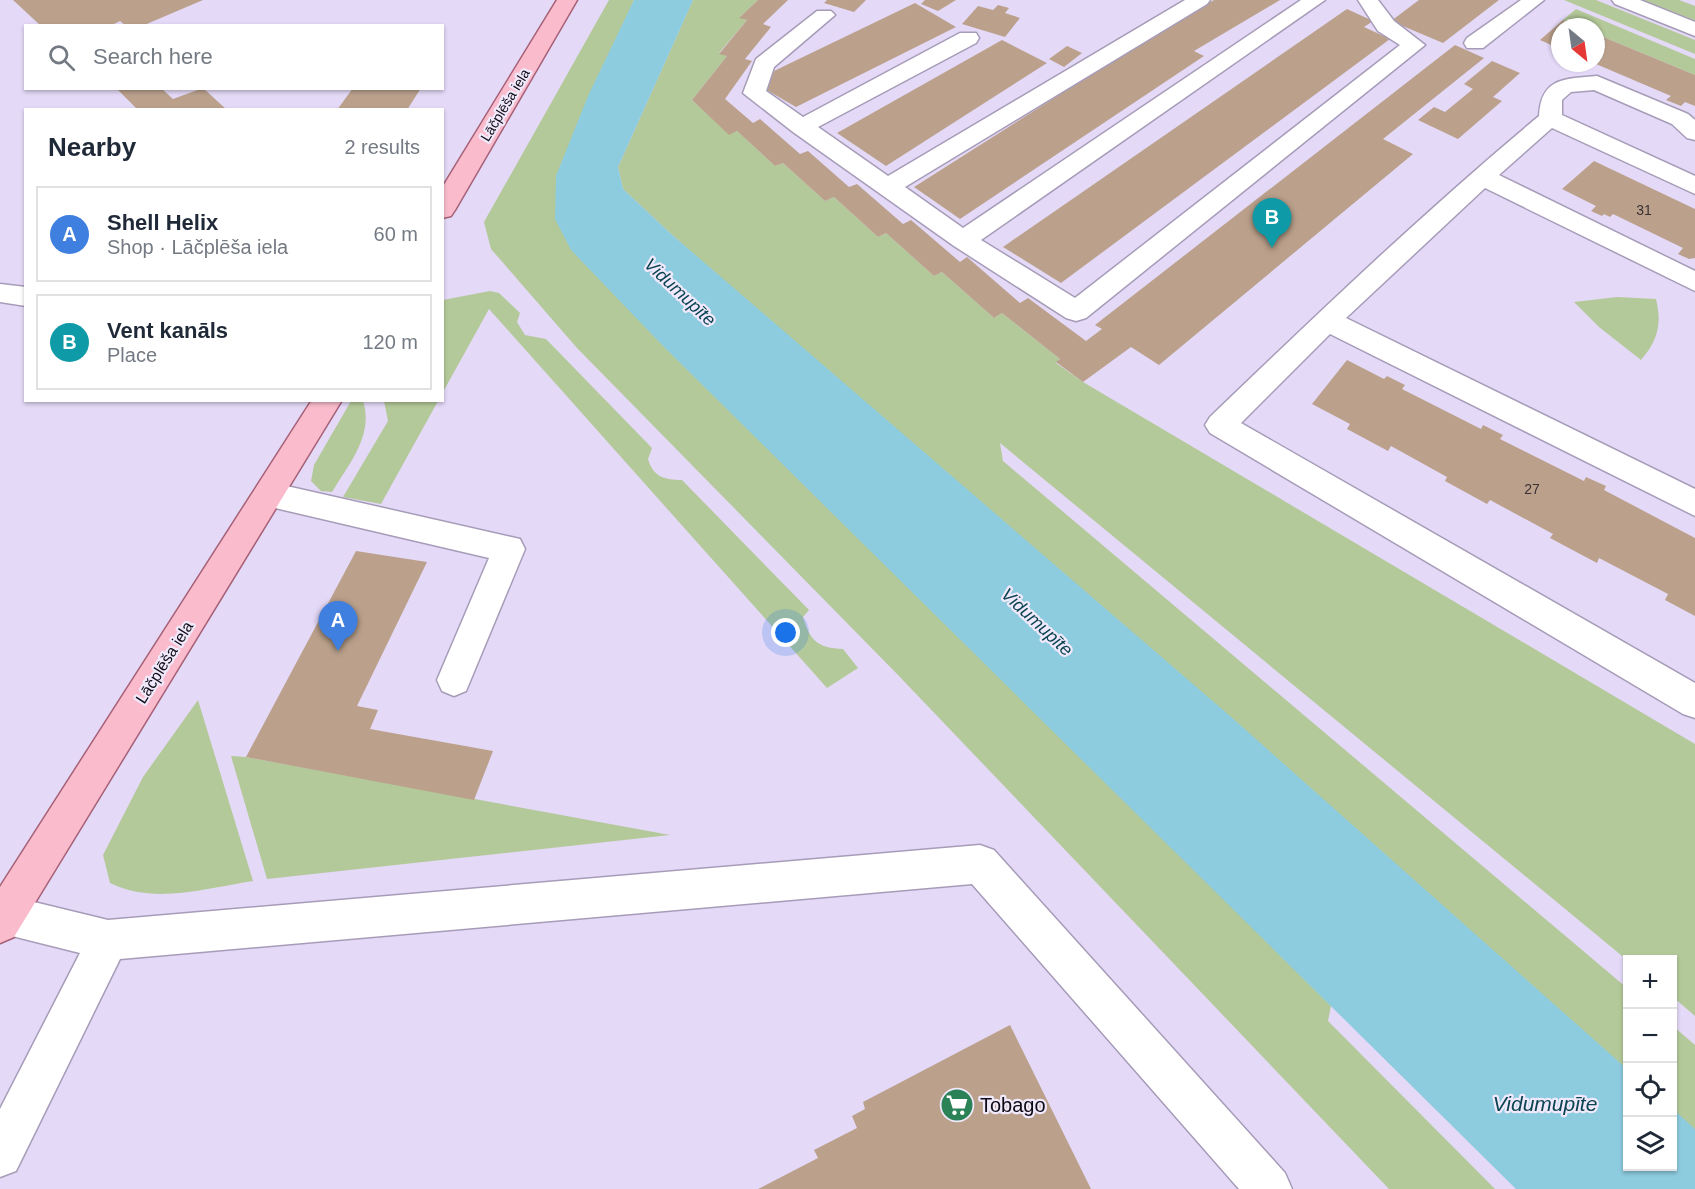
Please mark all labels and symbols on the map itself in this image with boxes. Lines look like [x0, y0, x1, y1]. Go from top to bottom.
north arrow [1551, 18, 1605, 72]
street label: Lāčplēša iela [477, 66, 533, 144]
pin: B [1252, 198, 1292, 248]
house number: 31 [1636, 202, 1652, 218]
water label: Vidumupīte [640, 254, 720, 330]
house number: 27 [1524, 481, 1540, 497]
water label: Vidumupīte [997, 584, 1077, 660]
pin: A [318, 602, 358, 651]
street label: Lāčplēša iela [132, 618, 196, 706]
your location [771, 618, 800, 647]
supermarket icon: Tobago [939, 1087, 975, 1123]
water label: Vidumupīte [1493, 1092, 1597, 1115]
place label: Tobago [980, 1094, 1046, 1116]

